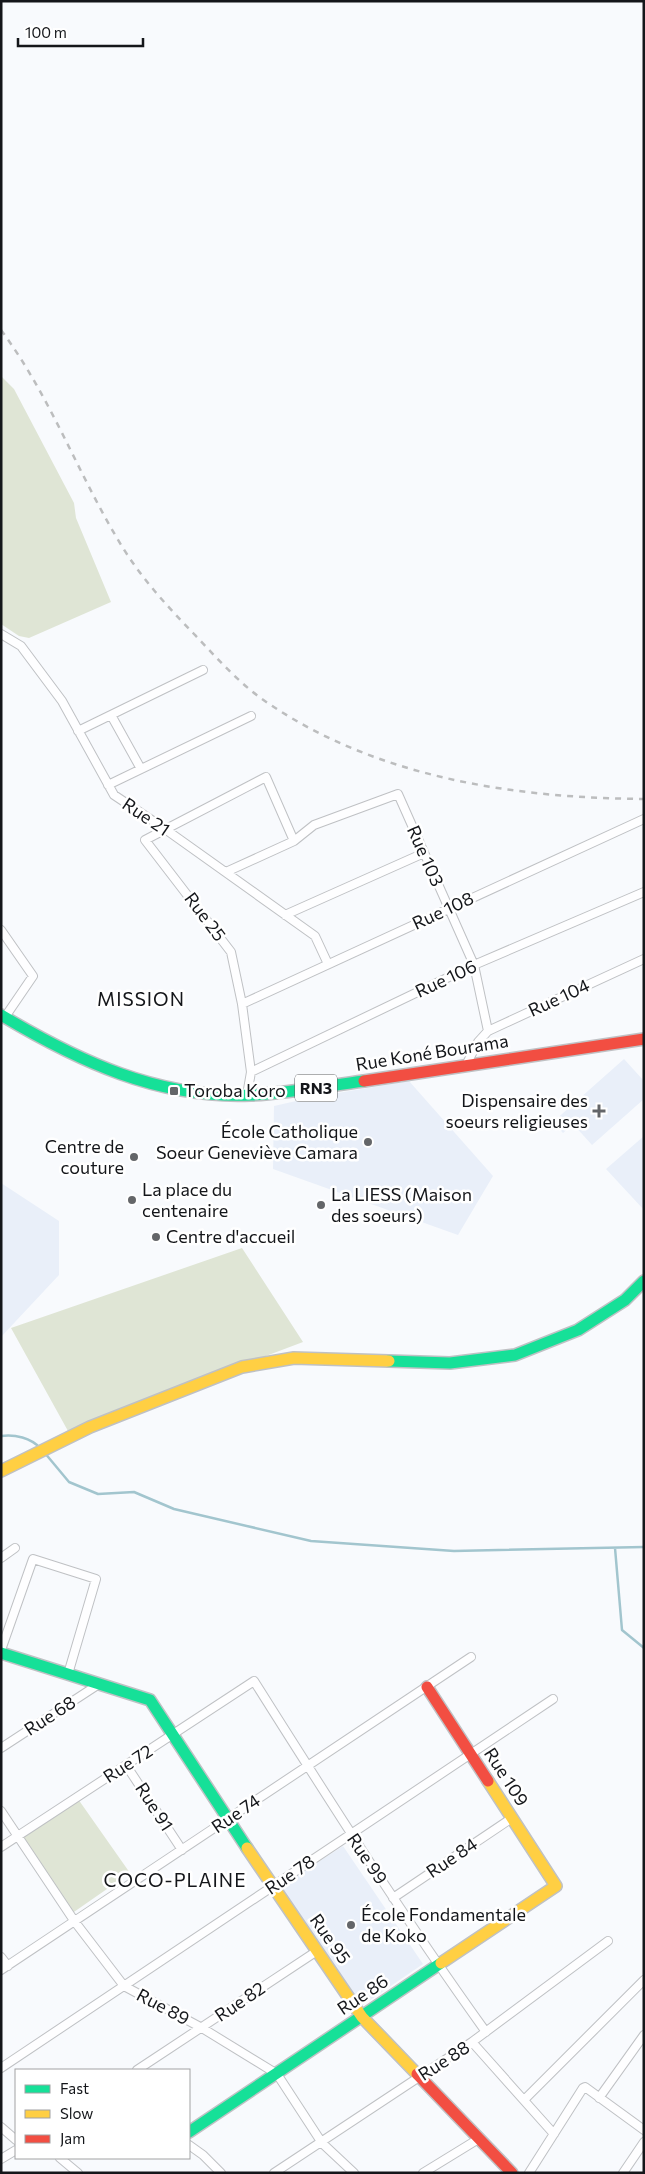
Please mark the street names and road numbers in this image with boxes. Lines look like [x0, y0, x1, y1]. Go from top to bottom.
street label: Rue 21 [119, 792, 175, 840]
street label: Rue 103 [403, 822, 449, 890]
street label: Rue 108 [408, 886, 477, 934]
street label: Rue 25 [180, 888, 231, 945]
street label: Rue 106 [411, 954, 480, 1002]
street label: Rue 104 [524, 973, 593, 1021]
street label: Rue Koné Bourama [354, 1029, 510, 1075]
road number: RN3 [295, 1074, 337, 1102]
street label: Rue 68 [20, 1690, 79, 1740]
street label: Rue 72 [99, 1739, 156, 1787]
street label: Rue 109 [480, 1743, 534, 1810]
street label: Rue 91 [131, 1778, 179, 1835]
street label: Rue 74 [207, 1789, 264, 1837]
street label: Rue 99 [343, 1829, 393, 1888]
street label: Rue 84 [422, 1832, 481, 1882]
street label: Rue 78 [260, 1850, 319, 1899]
street label: Rue 95 [306, 1909, 356, 1968]
street label: Rue 86 [333, 1969, 392, 2019]
street label: Rue 82 [210, 1976, 269, 2026]
street label: Rue 89 [133, 1983, 194, 2029]
street label: Rue 88 [414, 2035, 473, 2085]

